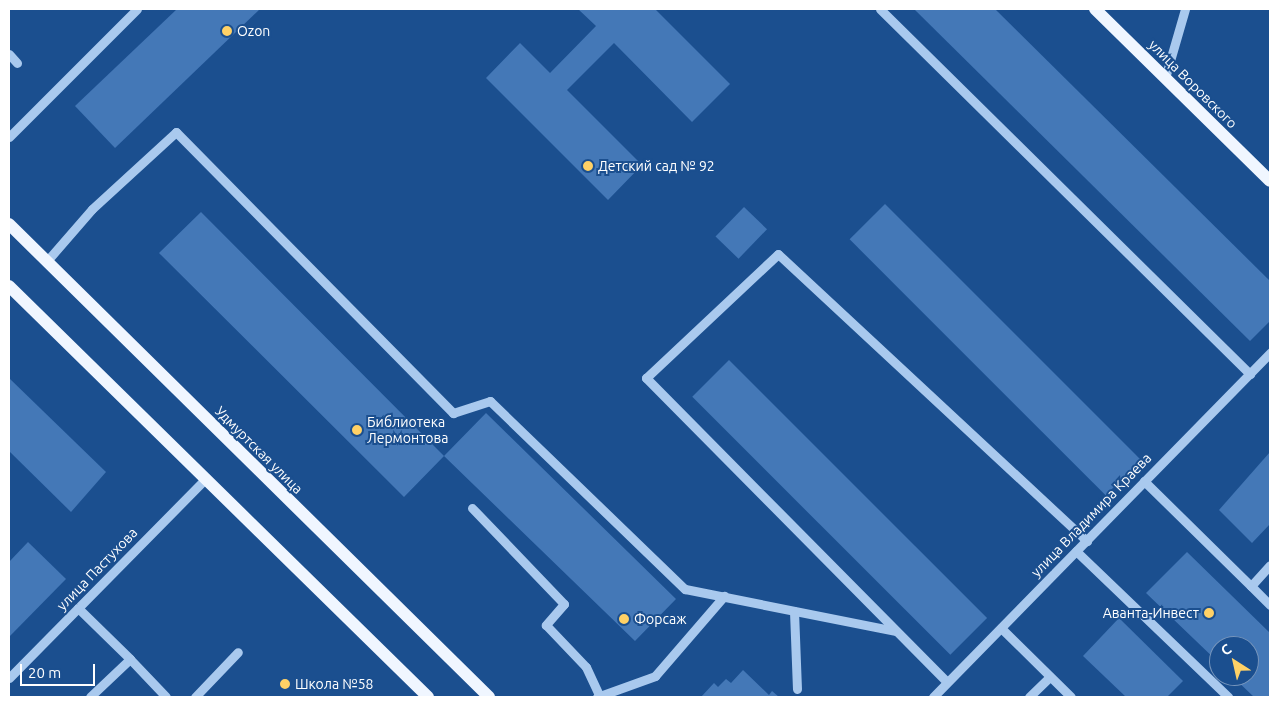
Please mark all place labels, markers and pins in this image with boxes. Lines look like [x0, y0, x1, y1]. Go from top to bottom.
place label: Ozon [237, 23, 270, 39]
marker: Ozon [221, 25, 233, 37]
place label: Детский сад № 92 [598, 158, 715, 174]
marker: Детский сад № 92 [582, 160, 594, 172]
place label: Библиотека Лермонтова [367, 414, 448, 447]
marker: Библиотека Лермонтова [351, 424, 363, 436]
place label: Аванта-Инвест [1103, 605, 1199, 621]
marker: Аванта-Инвест [1203, 607, 1215, 619]
place label: Форсаж [634, 611, 687, 627]
marker: Форсаж [618, 613, 630, 625]
place label: Школа №58 [295, 676, 374, 692]
marker: Школа №58 [279, 678, 291, 690]

